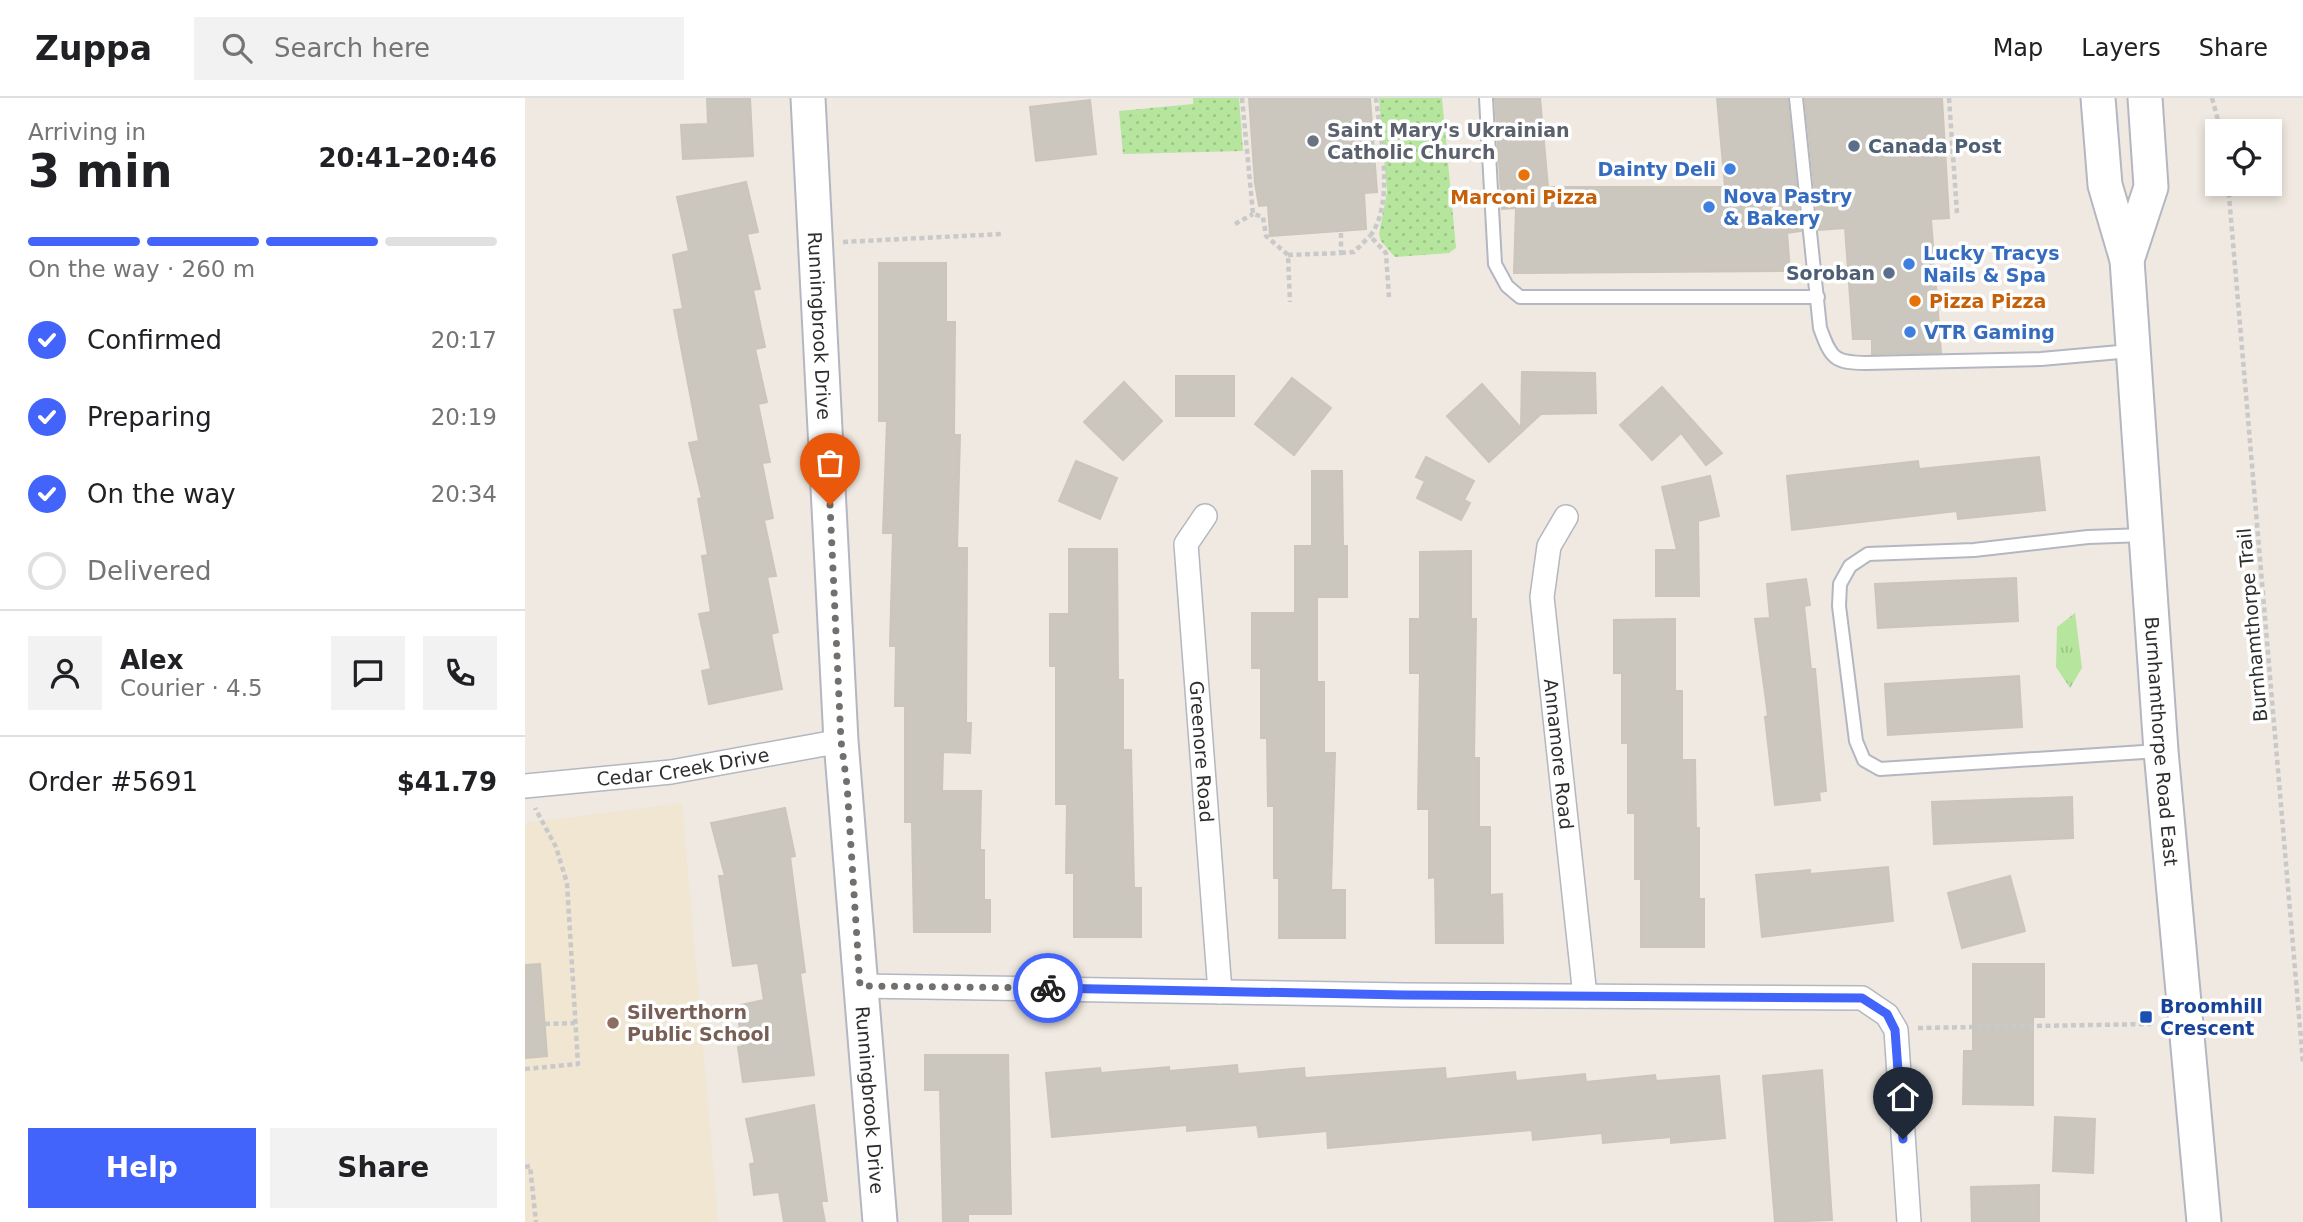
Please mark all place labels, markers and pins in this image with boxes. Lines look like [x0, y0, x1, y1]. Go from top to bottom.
place label: Saint Mary's Ukrainian Catholic Church [1327, 119, 1570, 163]
marker: Saint Mary's Ukrainian Catholic Church [1305, 133, 1321, 149]
place label: Canada Post [1868, 135, 2002, 157]
marker: Canada Post [1846, 138, 1862, 154]
place label: Dainty Deli [1598, 158, 1716, 180]
marker: Dainty Deli [1722, 161, 1738, 177]
marker: Marconi Pizza [1516, 167, 1532, 183]
place label: Nova Pastry & Bakery [1723, 185, 1853, 229]
place label: Marconi Pizza [1450, 186, 1598, 208]
marker: Nova Pastry & Bakery [1701, 199, 1717, 215]
place label: Lucky Tracys Nails & Spa [1923, 242, 2060, 286]
marker: Lucky Tracys Nails & Spa [1901, 256, 1917, 272]
place label: Soroban [1786, 262, 1875, 284]
marker: Soroban [1881, 265, 1897, 281]
place label: Pizza Pizza [1929, 290, 2046, 312]
marker: Pizza Pizza [1907, 293, 1923, 309]
place label: VTR Gaming [1924, 321, 2055, 343]
marker: VTR Gaming [1902, 324, 1918, 340]
pin [800, 433, 860, 505]
place label: Broomhill Crescent [2160, 995, 2263, 1039]
place label: Silverthorn Public School [627, 1001, 770, 1045]
marker: Broomhill Crescent [2138, 1009, 2154, 1025]
marker: Silverthorn Public School [605, 1015, 621, 1031]
pin [1873, 1067, 1933, 1139]

